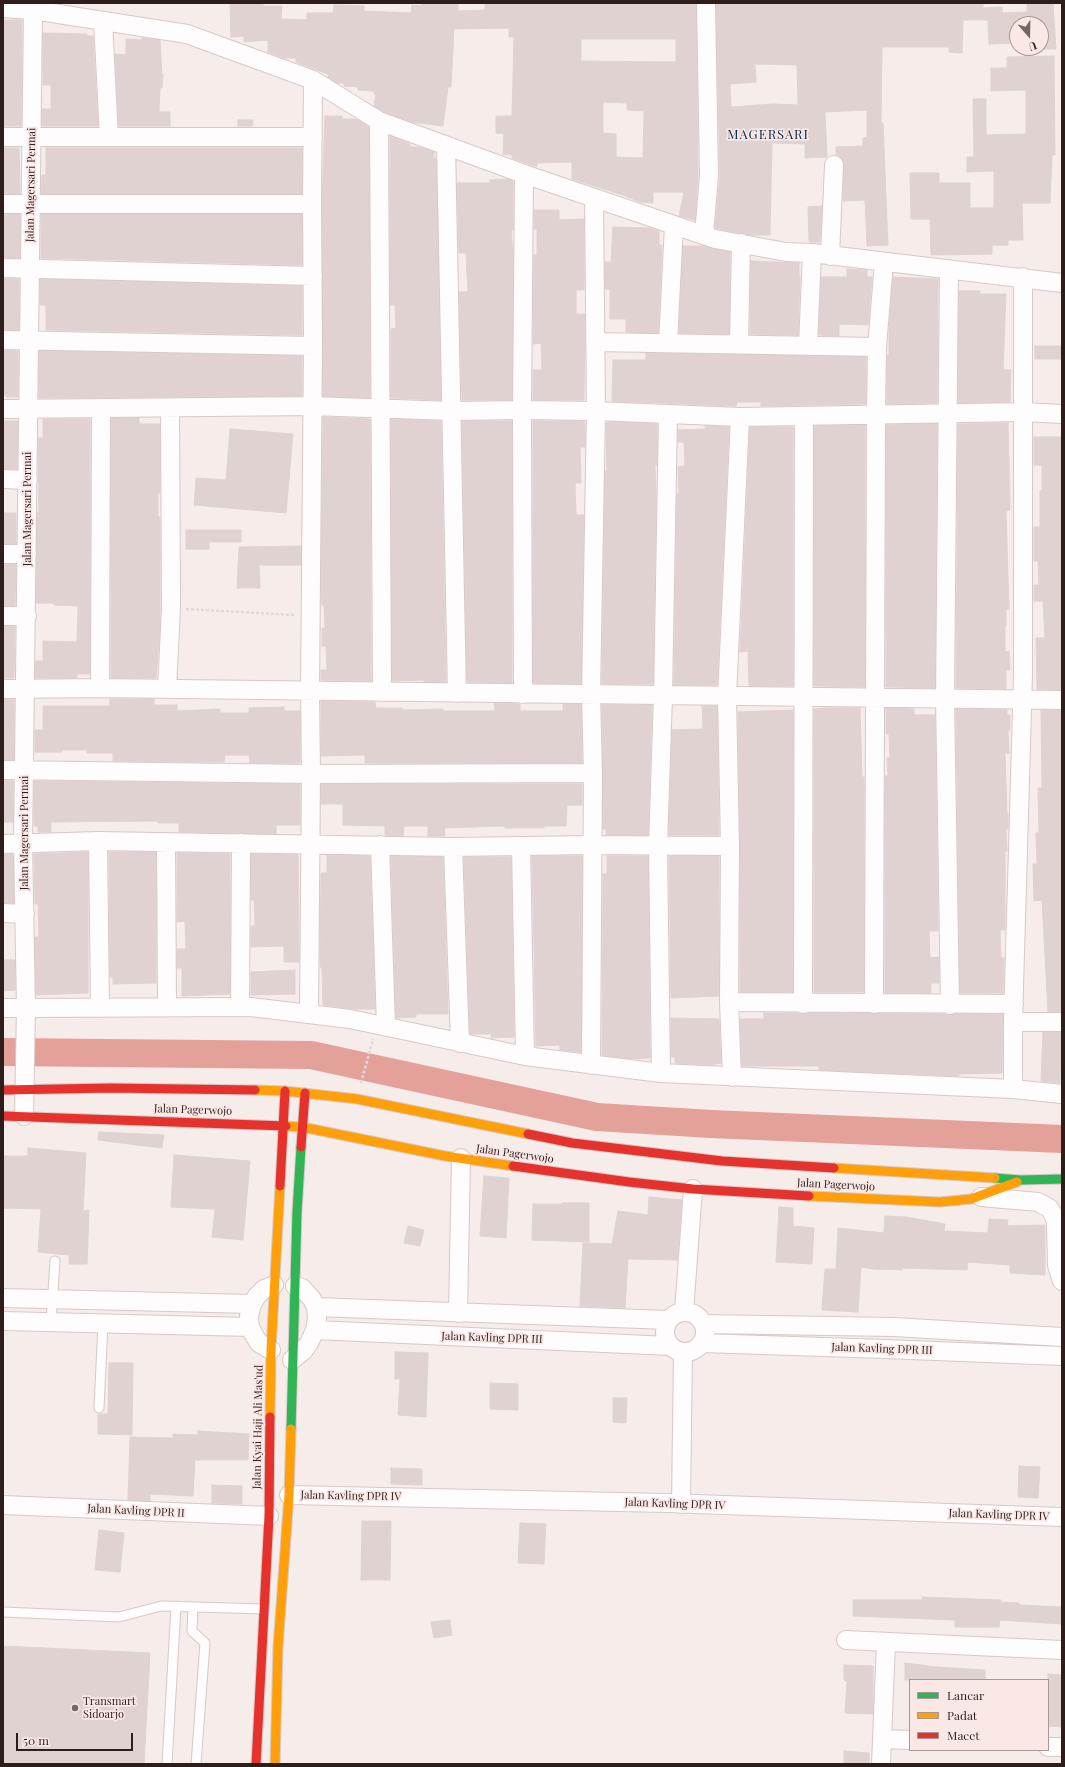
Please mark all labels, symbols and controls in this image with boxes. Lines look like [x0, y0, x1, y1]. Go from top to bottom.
north arrow [1009, 16, 1049, 56]
text: U [1027, 38, 1039, 55]
district label: MAGERSARI [727, 127, 809, 143]
street label: Jalan Magersari Permai [23, 128, 39, 242]
street label: Jalan Magersari Permai [21, 452, 35, 566]
street label: Jalan Magersari Permai [18, 776, 32, 890]
street label: Jalan Pagerwojo [154, 1102, 232, 1118]
street label: Jalan Pagerwojo [475, 1142, 555, 1166]
street label: Jalan Pagerwojo [797, 1176, 875, 1194]
street label: Jalan Kavling DPR III [441, 1330, 543, 1346]
street label: Jalan Kavling DPR III [831, 1341, 933, 1357]
street label: Jalan Kyai Haji Ali Mas'ud [250, 1365, 266, 1489]
street label: Jalan Kavling DPR IV [301, 1489, 401, 1503]
street label: Jalan Kavling DPR IV [624, 1496, 726, 1512]
street label: Jalan Kavling DPR II [87, 1502, 185, 1520]
street label: Jalan Kavling DPR IV [948, 1507, 1050, 1523]
legend [909, 1679, 1049, 1751]
text: Lancar [947, 1687, 984, 1703]
place label: Transmart Sidoarjo [83, 1695, 136, 1721]
marker: Transmart Sidoarjo [70, 1703, 80, 1713]
text: Padat [947, 1707, 977, 1723]
scale bar [18, 1725, 135, 1751]
text: Macet [947, 1727, 980, 1743]
text: 50 m [23, 1732, 49, 1748]

